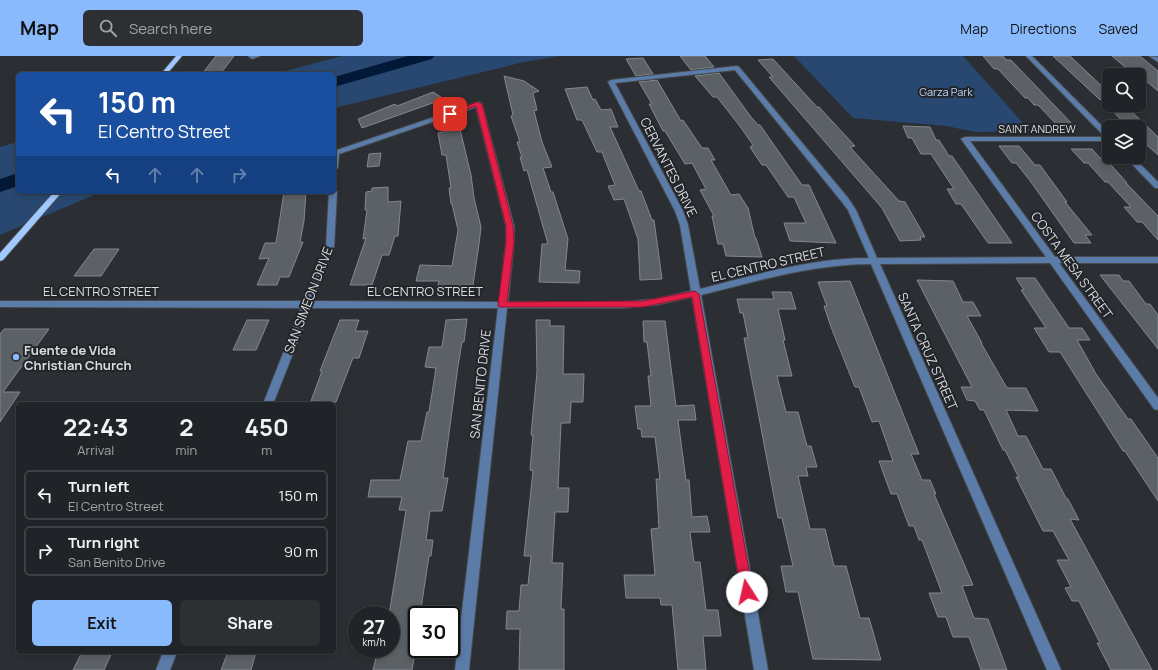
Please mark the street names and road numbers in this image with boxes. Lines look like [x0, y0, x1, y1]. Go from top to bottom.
street label: CERVANTES DRIVE [636, 114, 702, 220]
street label: SAINT ANDREW [998, 121, 1077, 136]
street label: COSTA MESA STREET [1027, 208, 1117, 322]
street label: EL CENTRO STREET [709, 242, 827, 286]
street label: SAN SIMEON DRIVE [279, 244, 337, 356]
street label: EL CENTRO STREET [43, 282, 159, 300]
street label: EL CENTRO STREET [367, 282, 483, 300]
street label: SANTA CRUZ STREET [894, 289, 962, 413]
street label: SAN BENITO DRIVE [465, 328, 495, 440]

